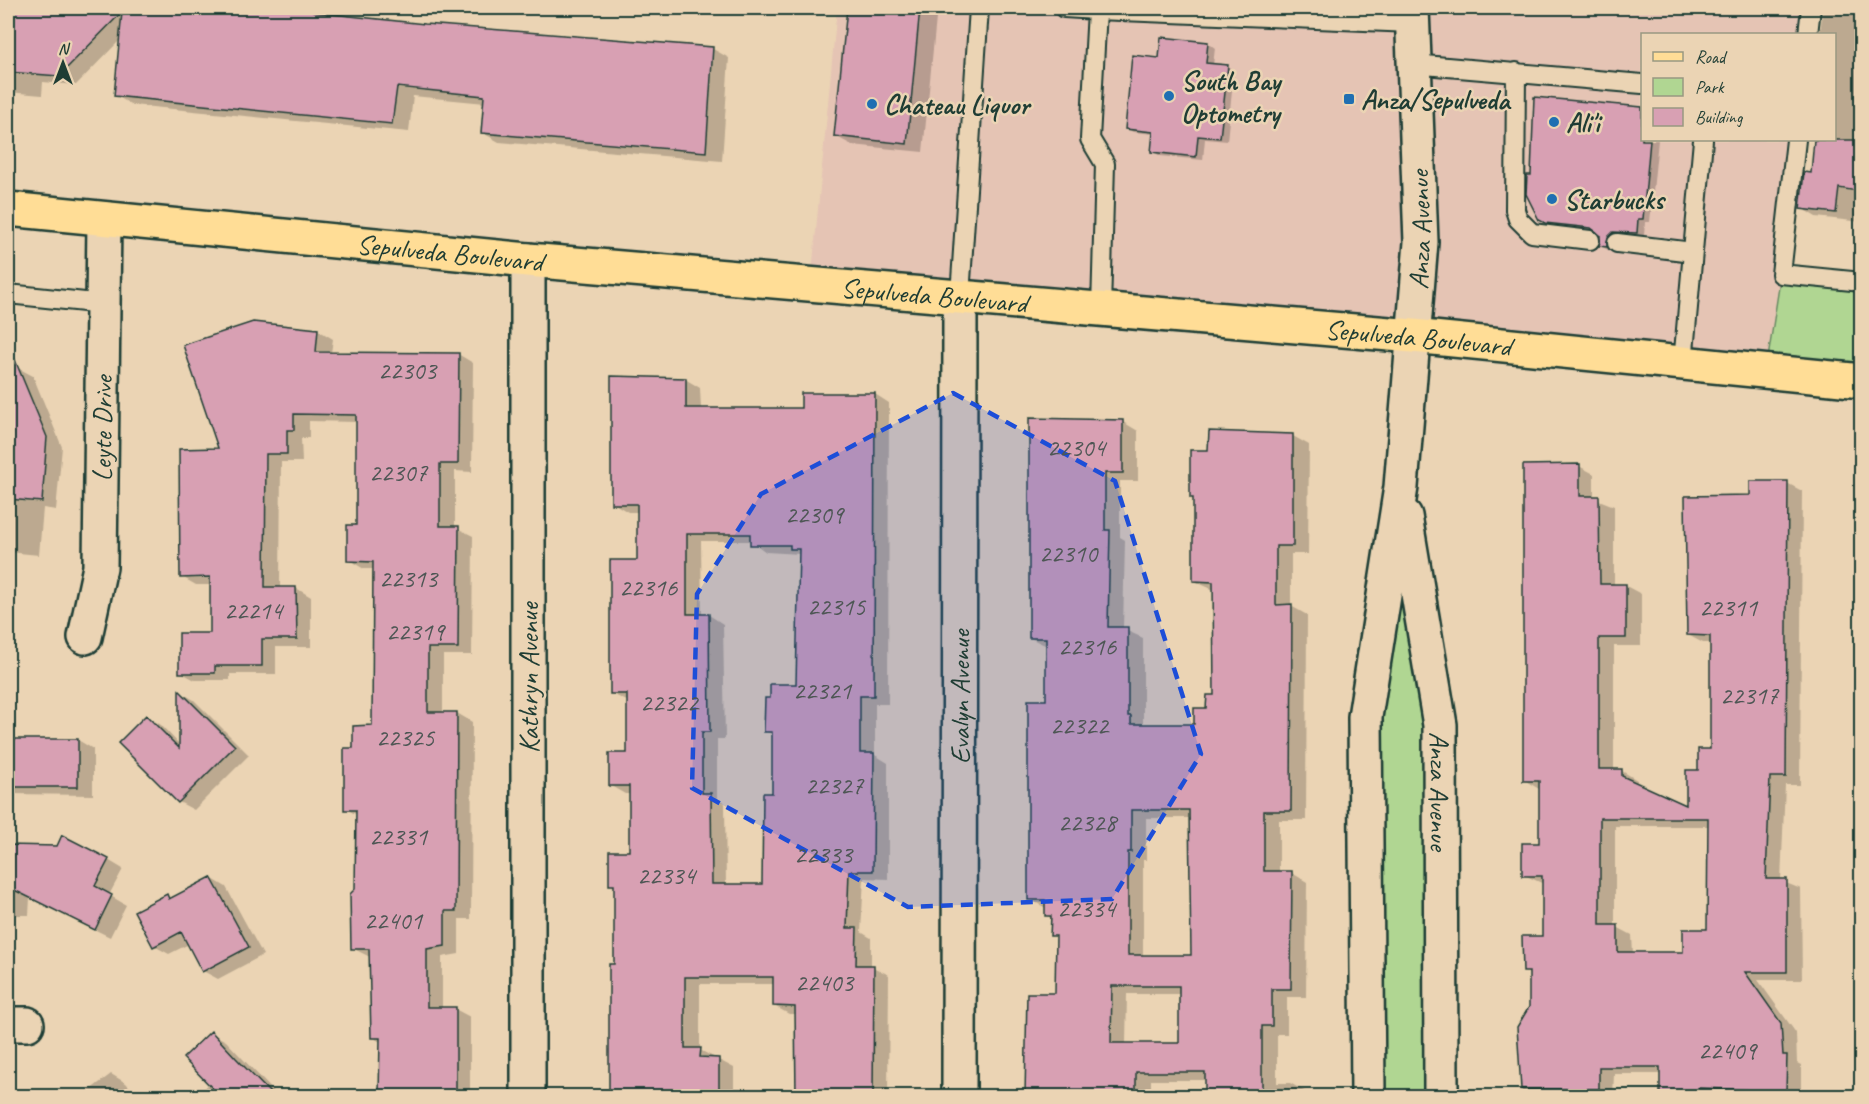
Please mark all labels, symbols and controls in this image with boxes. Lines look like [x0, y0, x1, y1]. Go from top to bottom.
north arrow [33, 33, 93, 93]
legend [1641, 33, 1836, 141]
text: N [58, 39, 71, 59]
text: Road [1695, 46, 1728, 68]
place label: South Bay Optometry [1181, 63, 1283, 130]
text: Park [1695, 76, 1725, 98]
place label: Anza/Sepulveda [1361, 82, 1512, 117]
place label: Chateau Liquor [884, 87, 1032, 122]
marker: South Bay Optometry [1162, 89, 1176, 103]
marker: Anza/Sepulveda [1342, 92, 1356, 106]
marker: Chateau Liquor [865, 97, 879, 111]
place label: Ali'i [1566, 105, 1603, 140]
text: Building [1695, 106, 1744, 128]
marker: Ali'i [1547, 115, 1561, 129]
street label: Anza Avenue [1400, 168, 1439, 290]
place label: Starbucks [1564, 182, 1667, 217]
marker: Starbucks [1545, 192, 1559, 206]
street label: Sepulveda Boulevard [355, 226, 548, 280]
street label: Sepulveda Boulevard [840, 270, 1032, 321]
street label: Sepulveda Boulevard [1324, 312, 1517, 364]
house number: 22303 [378, 354, 439, 387]
street label: Leyte Drive [84, 374, 120, 482]
house number: 22304 [1047, 431, 1108, 464]
house number: 22307 [369, 456, 429, 489]
house number: 22309 [785, 498, 846, 531]
house number: 22310 [1039, 537, 1100, 570]
house number: 22313 [379, 562, 440, 595]
house number: 22316 [619, 571, 679, 604]
house number: 22315 [807, 590, 867, 623]
house number: 22311 [1699, 591, 1759, 624]
house number: 22214 [224, 594, 285, 627]
street label: Kathryn Avenue [511, 601, 546, 753]
house number: 22319 [386, 615, 447, 648]
street label: Evalyn Avenue [942, 628, 978, 764]
house number: 22316 [1058, 630, 1118, 663]
house number: 22321 [793, 674, 853, 707]
house number: 22317 [1720, 679, 1780, 712]
house number: 22322 [640, 686, 701, 719]
house number: 22322 [1050, 709, 1111, 742]
house number: 22325 [376, 721, 436, 754]
street label: Anza Avenue [1422, 732, 1457, 852]
house number: 22327 [805, 769, 865, 802]
house number: 22328 [1058, 806, 1119, 839]
house number: 22331 [369, 820, 429, 853]
house number: 22333 [794, 838, 855, 871]
house number: 22334 [637, 859, 698, 892]
house number: 22334 [1057, 892, 1118, 925]
house number: 22401 [364, 904, 424, 937]
house number: 22403 [795, 966, 856, 999]
house number: 22409 [1698, 1034, 1759, 1067]

